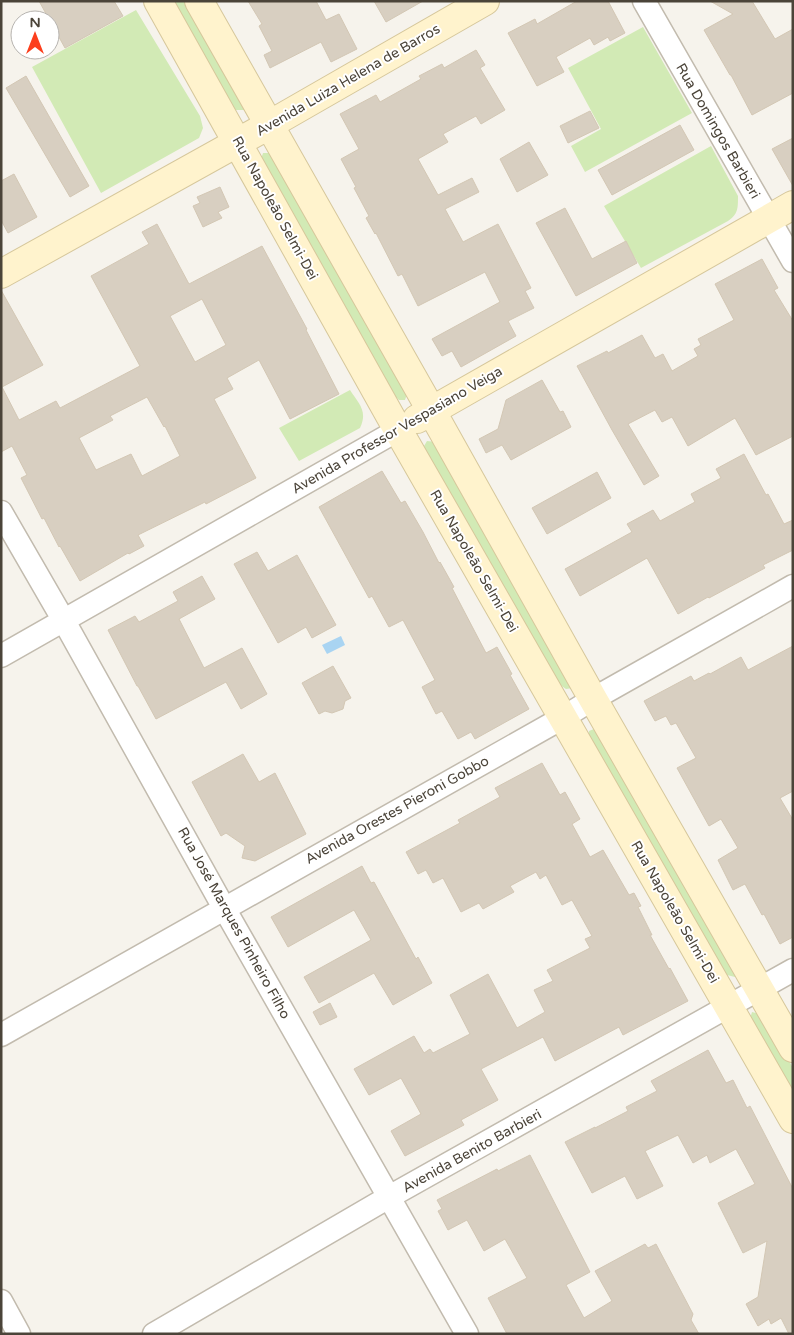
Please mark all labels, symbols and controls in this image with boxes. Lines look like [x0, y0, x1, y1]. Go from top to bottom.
north arrow [10, 10, 60, 60]
text: N [29, 14, 41, 31]
street label: Avenida Luiza Helena de Barros [253, 20, 443, 140]
street label: Rua Domingos Barbieri [672, 60, 764, 202]
street label: Rua Napoleão Selmi-Dei [228, 133, 322, 283]
street label: Avenida Professor Vespasiano Veiga [289, 363, 505, 497]
street label: Rua Napoleão Selmi-Dei [426, 487, 522, 635]
street label: Avenida Orestes Pieroni Gobbo [302, 752, 492, 868]
street label: Rua José Marques Pinheiro Filho [174, 824, 294, 1022]
street label: Rua Napoleão Selmi-Dei [627, 838, 723, 986]
street label: Avenida Benito Barbieri [399, 1106, 545, 1196]

